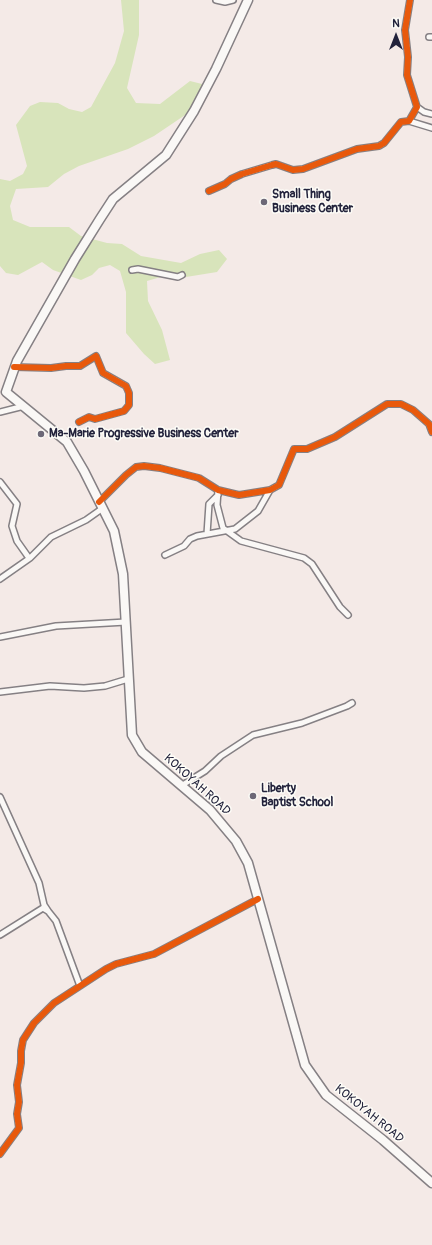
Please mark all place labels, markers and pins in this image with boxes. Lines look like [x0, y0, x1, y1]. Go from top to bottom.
place label: Small Thing Business Center [272, 188, 353, 216]
marker: Small Thing Business Center [259, 197, 269, 207]
place label: Ma-Marie Progressive Business Center [49, 427, 239, 441]
marker: Ma-Marie Progressive Business Center [36, 429, 46, 439]
place label: Liberty Baptist School [261, 782, 333, 810]
marker: Liberty Baptist School [248, 791, 258, 801]

